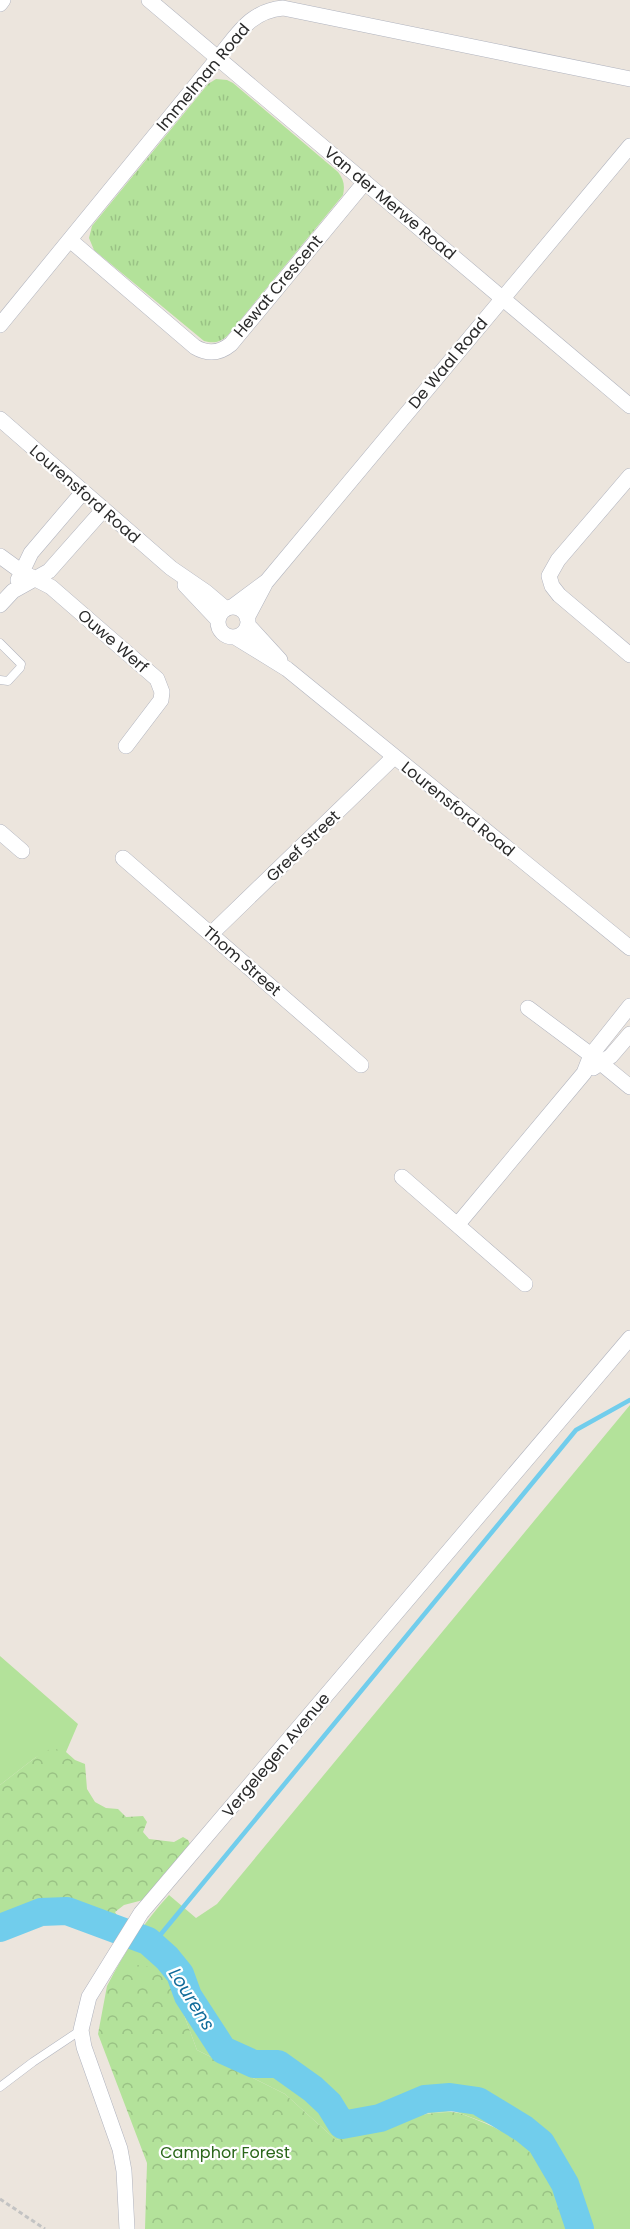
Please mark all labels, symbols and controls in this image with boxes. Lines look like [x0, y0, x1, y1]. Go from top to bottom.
street label: Immelman Road [151, 18, 255, 136]
street label: Van der Merwe Road [319, 141, 461, 265]
street label: Hewat Crescent [228, 230, 328, 342]
street label: De Waal Road [403, 312, 493, 414]
street label: Lourensford Road [25, 439, 145, 549]
street label: Ouwe Werf [73, 604, 153, 678]
street label: Lourensford Road [396, 756, 520, 862]
street label: Greef Street [261, 805, 345, 887]
street label: Thom Street [198, 921, 286, 1002]
street label: Vergelegen Avenue [217, 1688, 335, 1822]
water label: Lourens [163, 1963, 221, 2035]
park label: Camphor Forest [160, 2141, 290, 2164]

